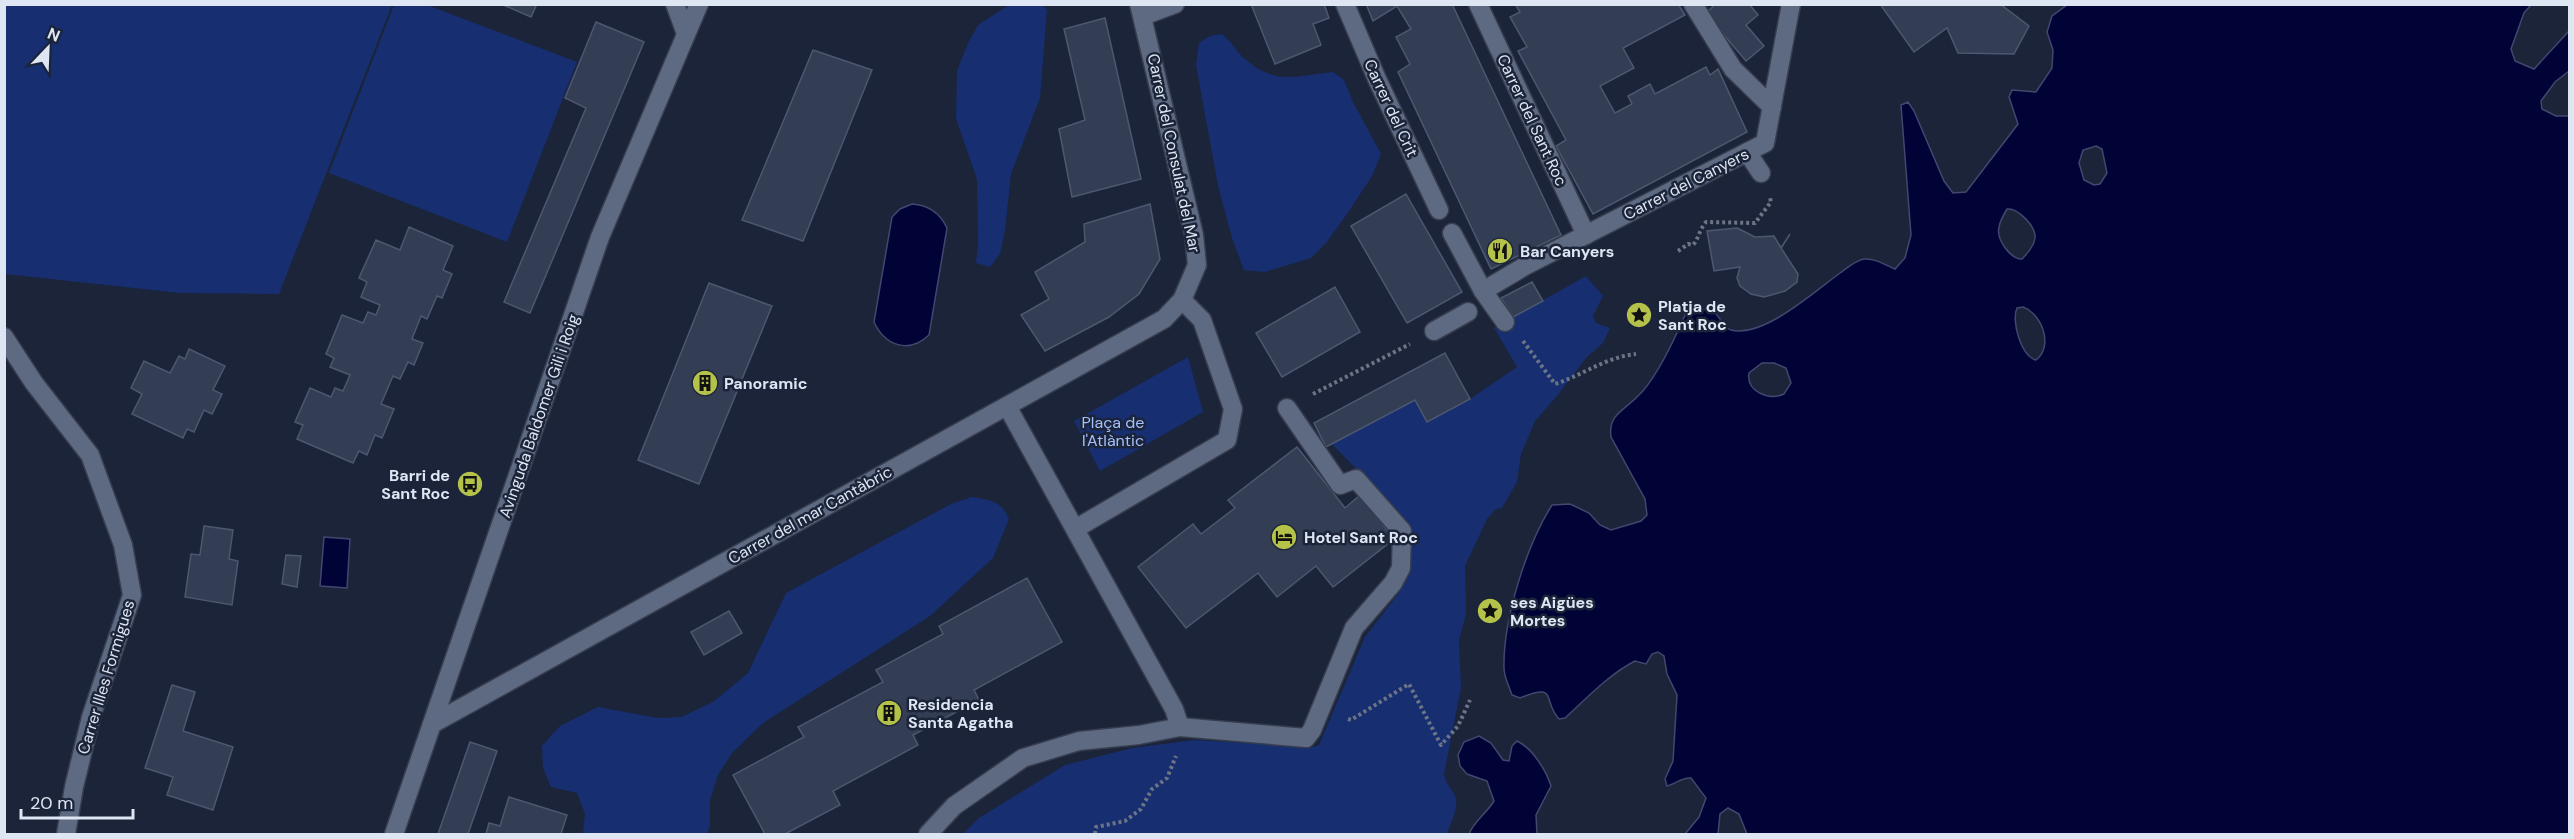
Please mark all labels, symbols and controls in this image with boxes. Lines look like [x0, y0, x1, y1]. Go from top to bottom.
north arrow [18, 18, 78, 78]
text: N [44, 23, 63, 47]
street label: Carrer del Sant Roc [1492, 51, 1572, 189]
street label: Carrer del Consulat del Mar [1143, 52, 1205, 254]
street label: Carrer del Crit [1359, 56, 1423, 160]
street label: Carrer del Canyers [1620, 143, 1752, 225]
restaurant icon: Bar Canyers [1485, 236, 1515, 266]
place label: Bar Canyers [1520, 241, 1614, 262]
place label: Platja de Sant Roc [1658, 296, 1727, 335]
place icon: Platja de Sant Roc [1624, 300, 1654, 330]
street label: Avinguda Baldomer Gili i Roig [494, 311, 584, 521]
building icon: Panoramic [690, 368, 720, 398]
place label: Panoramic [724, 373, 807, 394]
park label: Plaça de l'Atlàntic [1082, 412, 1144, 451]
street label: Carrer del mar Cantàbric [724, 461, 896, 569]
place label: Barri de Sant Roc [381, 465, 450, 504]
bus stop icon: Barri de Sant Roc [455, 469, 485, 499]
hotel icon: Hotel Sant Roc [1269, 522, 1299, 552]
place label: Hotel Sant Roc [1304, 527, 1418, 548]
place label: ses Aigües Mortes [1510, 592, 1594, 631]
place icon: ses Aigües Mortes [1475, 596, 1505, 626]
street label: Carrer Illes Formigues [73, 597, 139, 757]
place label: Residencia Santa Agatha [908, 694, 1013, 733]
building icon: Residencia Santa Agatha [874, 698, 904, 728]
scale bar [21, 782, 134, 820]
text: 20 m [30, 791, 73, 815]

